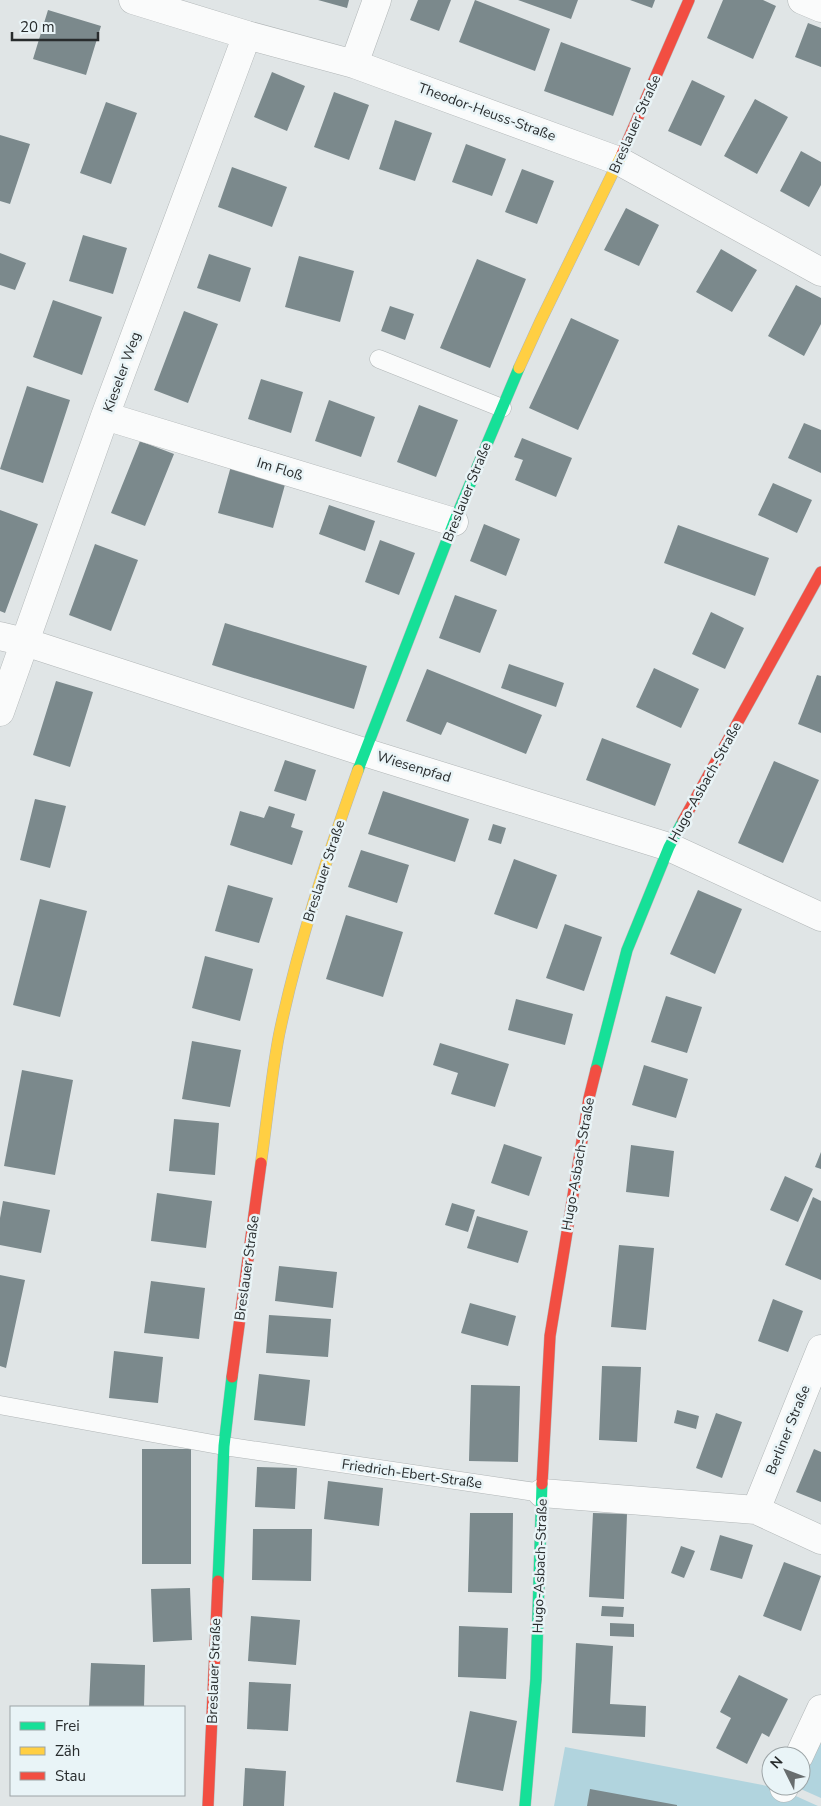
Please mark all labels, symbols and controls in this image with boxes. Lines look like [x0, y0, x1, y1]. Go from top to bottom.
scale bar [12, 10, 99, 42]
text: 20 m [20, 17, 55, 37]
street label: Breslauer Straße [605, 72, 665, 176]
street label: Theodor-Heuss-Straße [416, 78, 558, 146]
street label: Kieseler Weg [99, 329, 145, 415]
street label: Breslauer Straße [438, 439, 496, 545]
street label: Im Floß [255, 453, 306, 485]
street label: Hugo-Asbach-Straße [664, 718, 746, 846]
street label: Wiesenpfad [375, 747, 453, 787]
street label: Breslauer Straße [299, 818, 349, 924]
street label: Hugo-Asbach-Straße [557, 1096, 599, 1232]
street label: Breslauer Straße [230, 1214, 264, 1322]
street label: Berliner Straße [761, 1382, 815, 1478]
street label: Friedrich-Ebert-Straße [341, 1455, 483, 1493]
street label: Hugo-Asbach-Straße [528, 1498, 552, 1634]
street label: Breslauer Straße [203, 1618, 225, 1724]
legend [10, 1706, 185, 1796]
text: Frei [55, 1716, 80, 1736]
text: Zäh [55, 1741, 80, 1761]
north arrow [761, 1746, 811, 1796]
text: N [766, 1752, 787, 1773]
text: Stau [55, 1766, 86, 1786]

